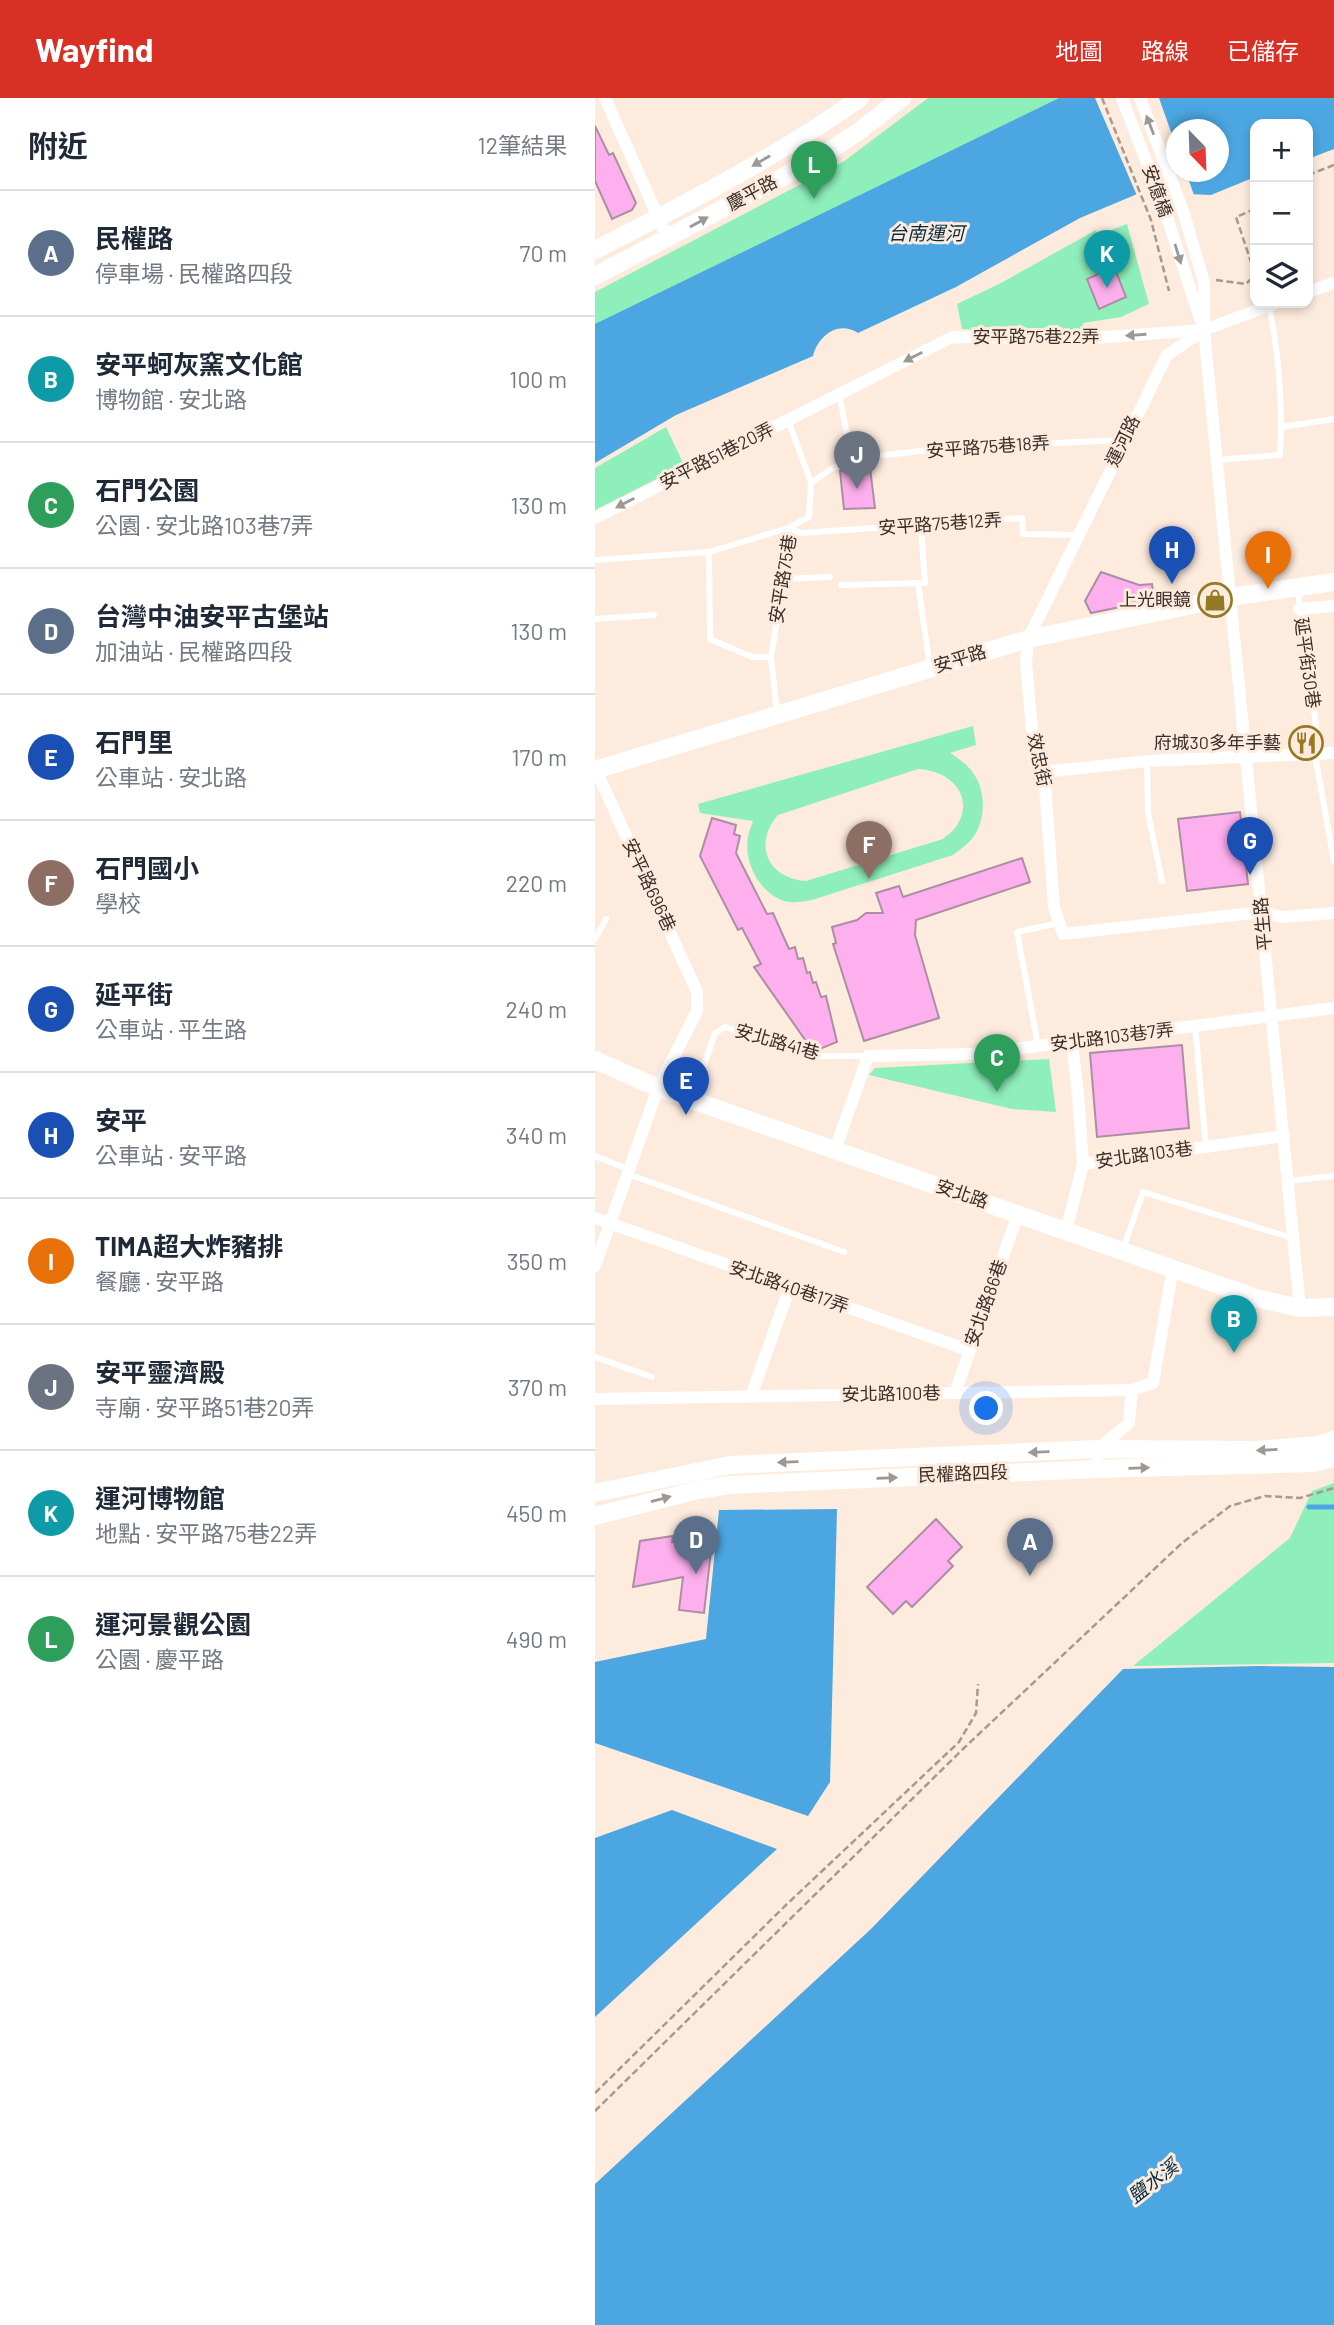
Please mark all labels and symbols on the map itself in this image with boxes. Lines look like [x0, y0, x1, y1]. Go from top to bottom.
one-way arrow [1145, 115, 1156, 136]
north arrow [1166, 119, 1229, 182]
pin: L [791, 141, 837, 199]
one-way arrow [751, 155, 770, 167]
street label: 安億橋 [1138, 162, 1178, 220]
street label: 慶平路 [723, 170, 781, 215]
one-way arrow [689, 216, 709, 228]
water label: 台南運河 [888, 221, 968, 244]
pin: K [1084, 230, 1130, 288]
one-way arrow [1173, 244, 1184, 265]
street label: 安平路75巷22弄 [972, 325, 1100, 347]
one-way arrow [1124, 330, 1146, 341]
one-way arrow [903, 351, 923, 362]
street label: 運河路 [1100, 411, 1144, 470]
street label: 安平路51巷20弄 [656, 417, 777, 493]
pin: J [834, 431, 880, 489]
street label: 安平路75巷18弄 [926, 431, 1050, 461]
one-way arrow [615, 497, 635, 508]
street label: 安平路75巷12弄 [877, 508, 1002, 538]
pin: H [1149, 526, 1195, 584]
pin: I [1245, 531, 1291, 589]
street label: 安平路75巷 [764, 533, 800, 625]
shop icon: 上光眼鏡 [1196, 581, 1234, 619]
place label: 上光眼鏡 [1119, 588, 1191, 610]
street label: 延平街30巷 [1291, 616, 1325, 710]
street label: 安平路 [931, 640, 989, 676]
restaurant icon: 府城30多年手藝 [1287, 724, 1325, 762]
street label: 效忠街 [1024, 731, 1056, 788]
place label: 府城30多年手藝 [1154, 731, 1281, 753]
pin: G [1227, 817, 1273, 875]
pin: F [846, 821, 892, 879]
street label: 安平路696巷 [619, 835, 681, 935]
street label: 平生路 [1249, 896, 1275, 952]
street label: 安北路103巷7弄 [1049, 1018, 1175, 1054]
street label: 安北路41巷 [733, 1019, 822, 1064]
pin: C [974, 1034, 1020, 1092]
pin: E [663, 1057, 709, 1115]
street label: 安北路103巷 [1094, 1136, 1194, 1172]
street label: 安北路 [933, 1174, 991, 1212]
street label: 安北路40巷17弄 [727, 1255, 852, 1317]
street label: 安北路86巷 [959, 1256, 1011, 1349]
pin: B [1211, 1295, 1257, 1353]
street label: 安北路100巷 [841, 1381, 940, 1405]
your location [969, 1391, 1003, 1425]
one-way arrow [1256, 1444, 1278, 1455]
one-way arrow [1028, 1446, 1050, 1457]
one-way arrow [776, 1457, 798, 1468]
street label: 民權路四段 [918, 1460, 1008, 1486]
one-way arrow [1128, 1462, 1150, 1473]
one-way arrow [876, 1472, 898, 1483]
one-way arrow [650, 1493, 672, 1504]
pin: D [673, 1516, 719, 1574]
pin: A [1007, 1518, 1053, 1576]
water label: 鹽水溪 [1123, 2152, 1185, 2207]

